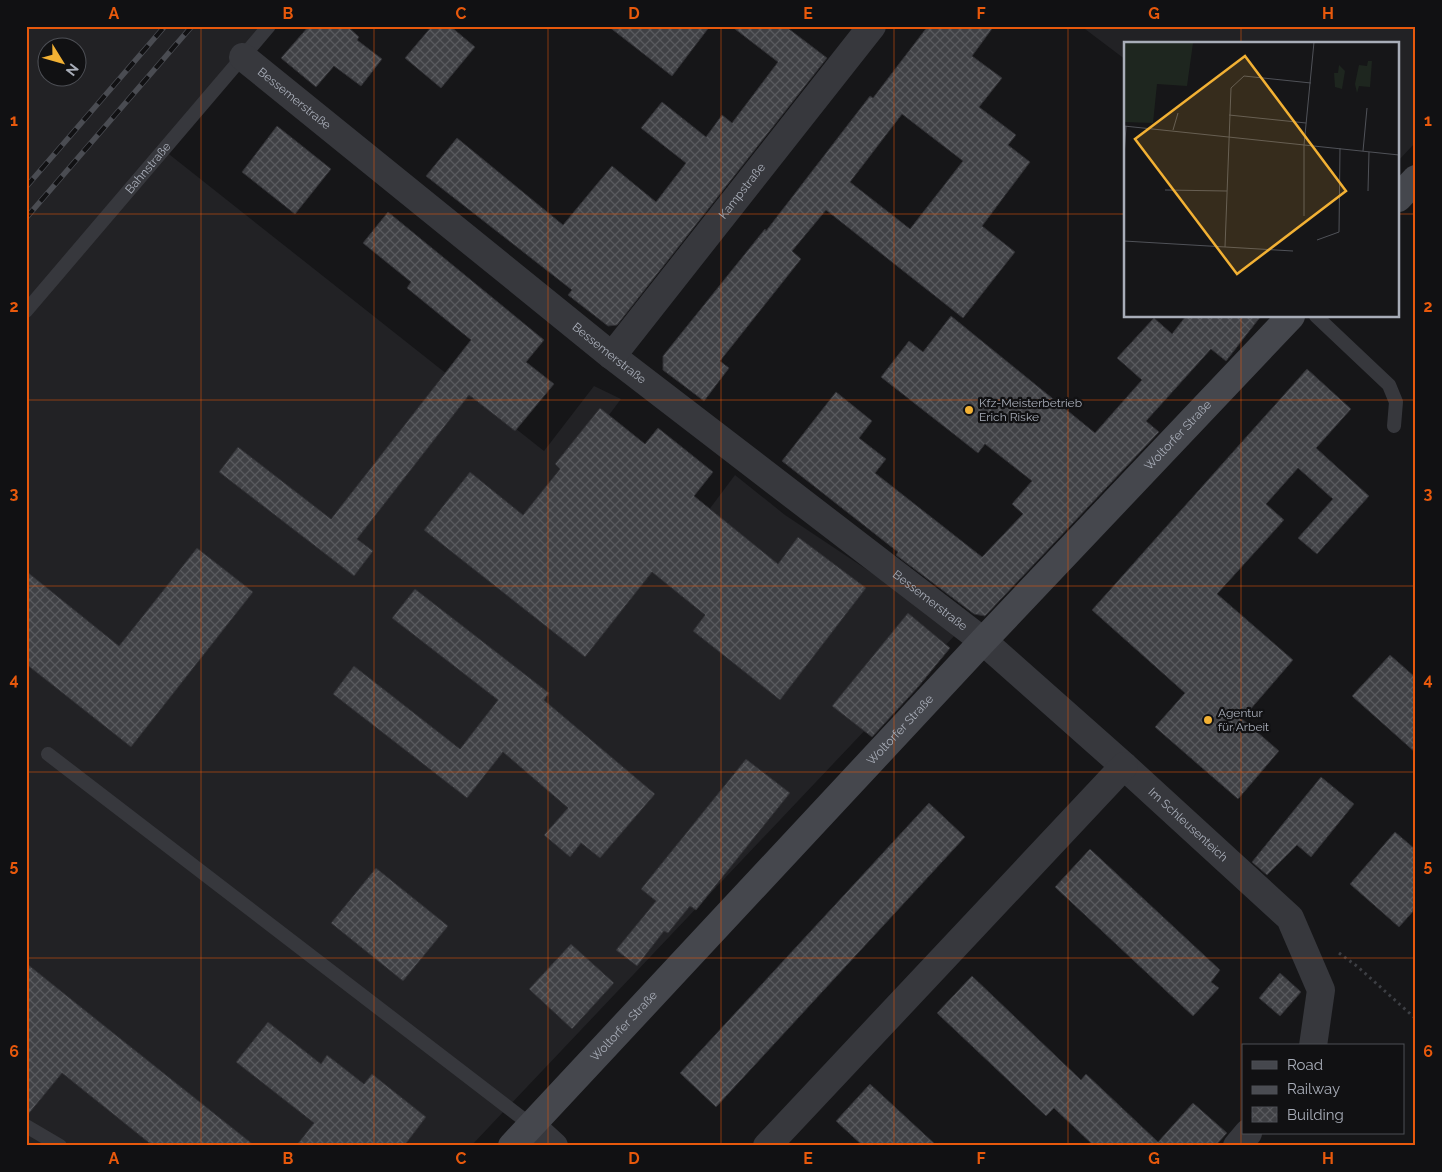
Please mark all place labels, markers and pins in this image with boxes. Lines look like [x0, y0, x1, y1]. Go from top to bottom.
place label: Kfz-Meisterbetrieb Erich Riske [979, 396, 1082, 424]
marker: Kfz-Meisterbetrieb Erich Riske [963, 404, 975, 416]
place label: Agentur für Arbeit [1218, 706, 1269, 734]
marker: Agentur für Arbeit [1202, 714, 1214, 726]

